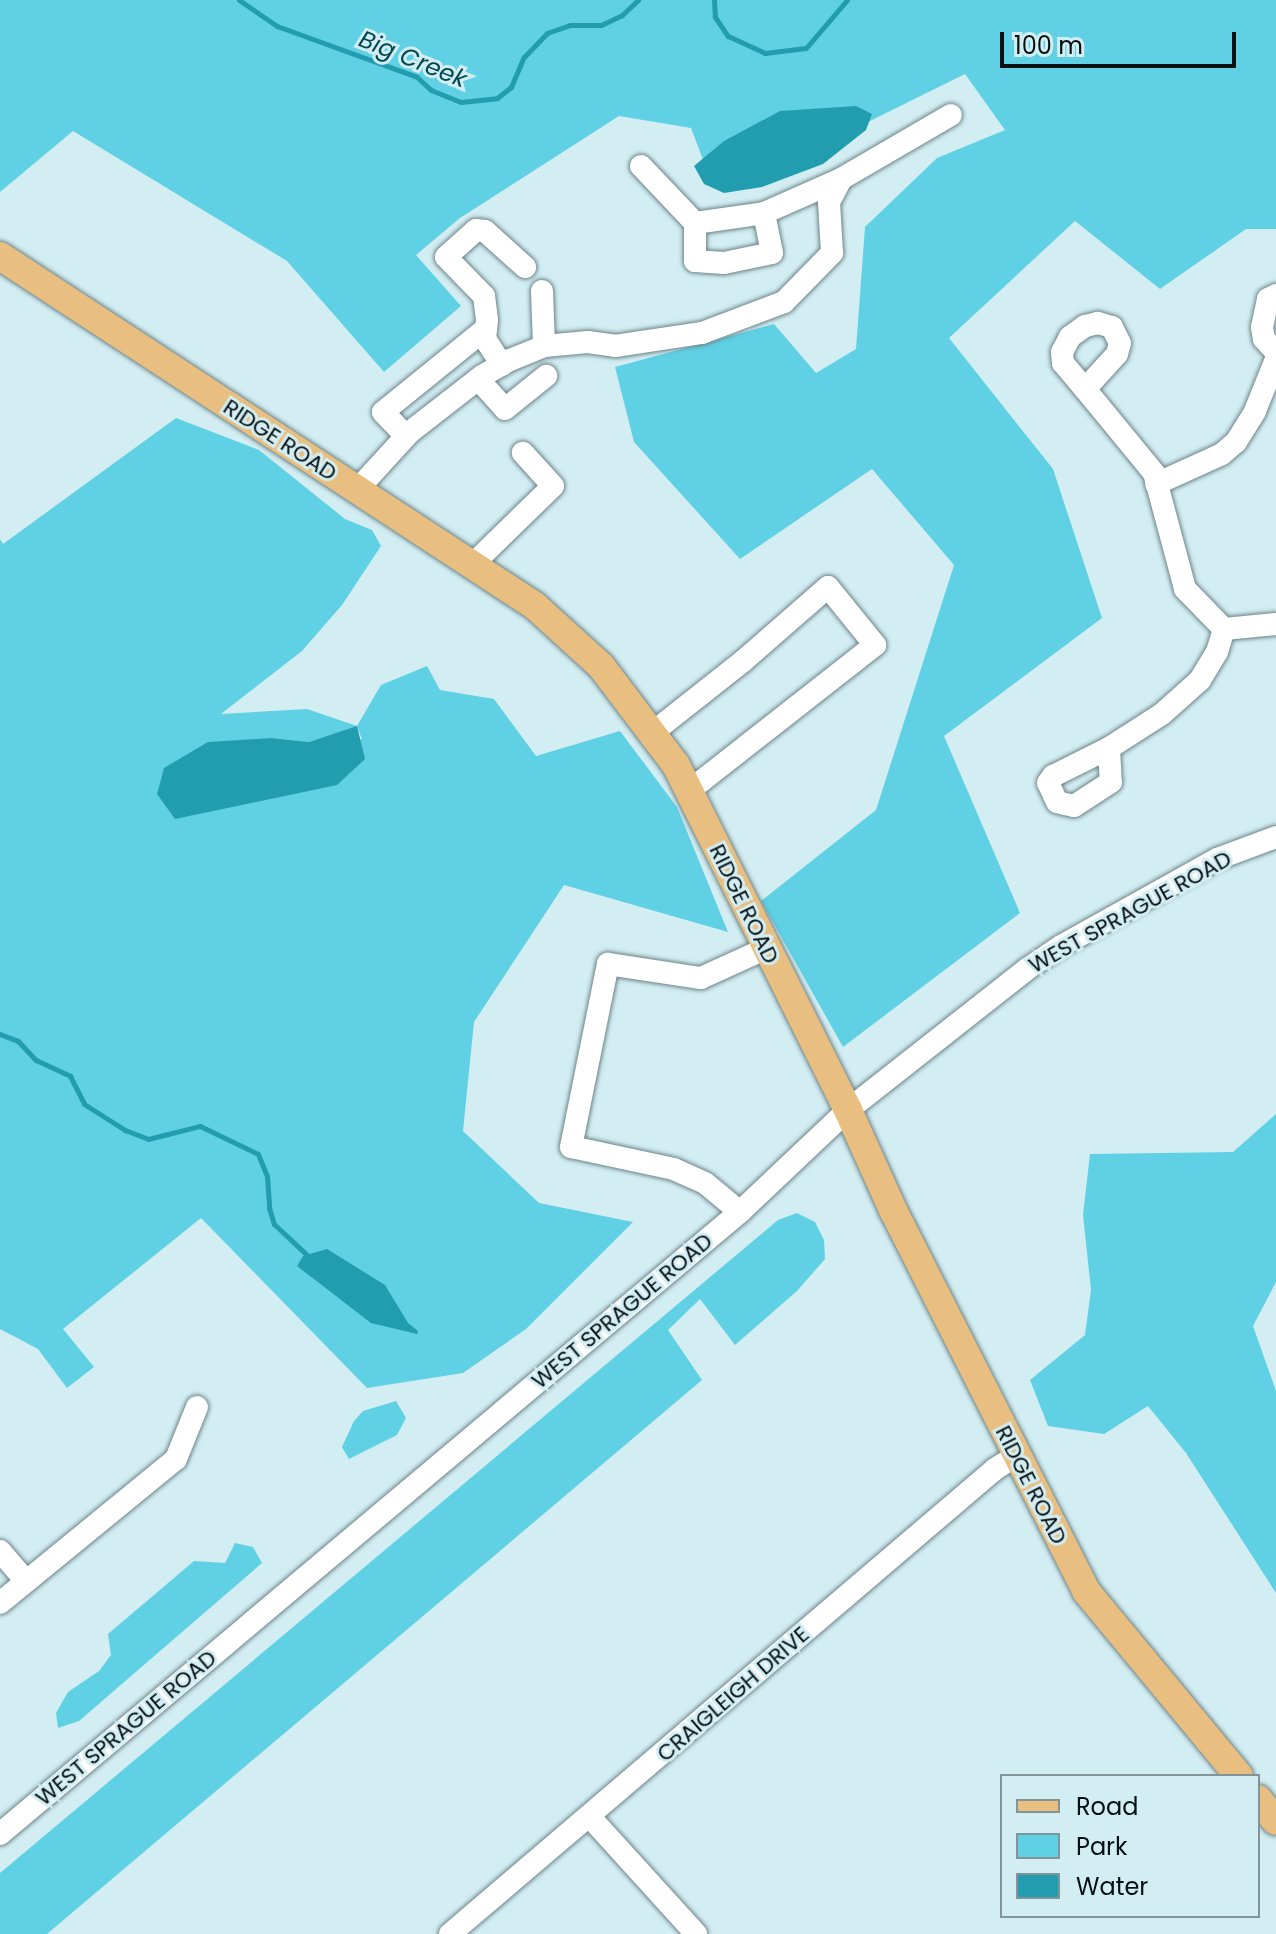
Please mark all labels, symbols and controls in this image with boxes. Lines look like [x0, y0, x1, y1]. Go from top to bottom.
scale bar [1004, 16, 1240, 66]
water label: Big Creek [355, 24, 471, 94]
text: 100 m [1014, 29, 1083, 62]
street label: RIDGE ROAD [218, 394, 342, 486]
street label: RIDGE ROAD [704, 840, 784, 968]
street label: WEST SPRAGUE ROAD [1024, 845, 1236, 979]
street label: WEST SPRAGUE ROAD [526, 1228, 718, 1394]
street label: RIDGE ROAD [990, 1421, 1072, 1549]
street label: CRAIGLEIGH DRIVE [652, 1621, 814, 1767]
street label: WEST SPRAGUE ROAD [30, 1645, 222, 1811]
legend [1000, 1774, 1260, 1918]
text: Road [1076, 1790, 1138, 1823]
text: Park [1076, 1830, 1127, 1863]
text: Water [1076, 1870, 1148, 1903]

